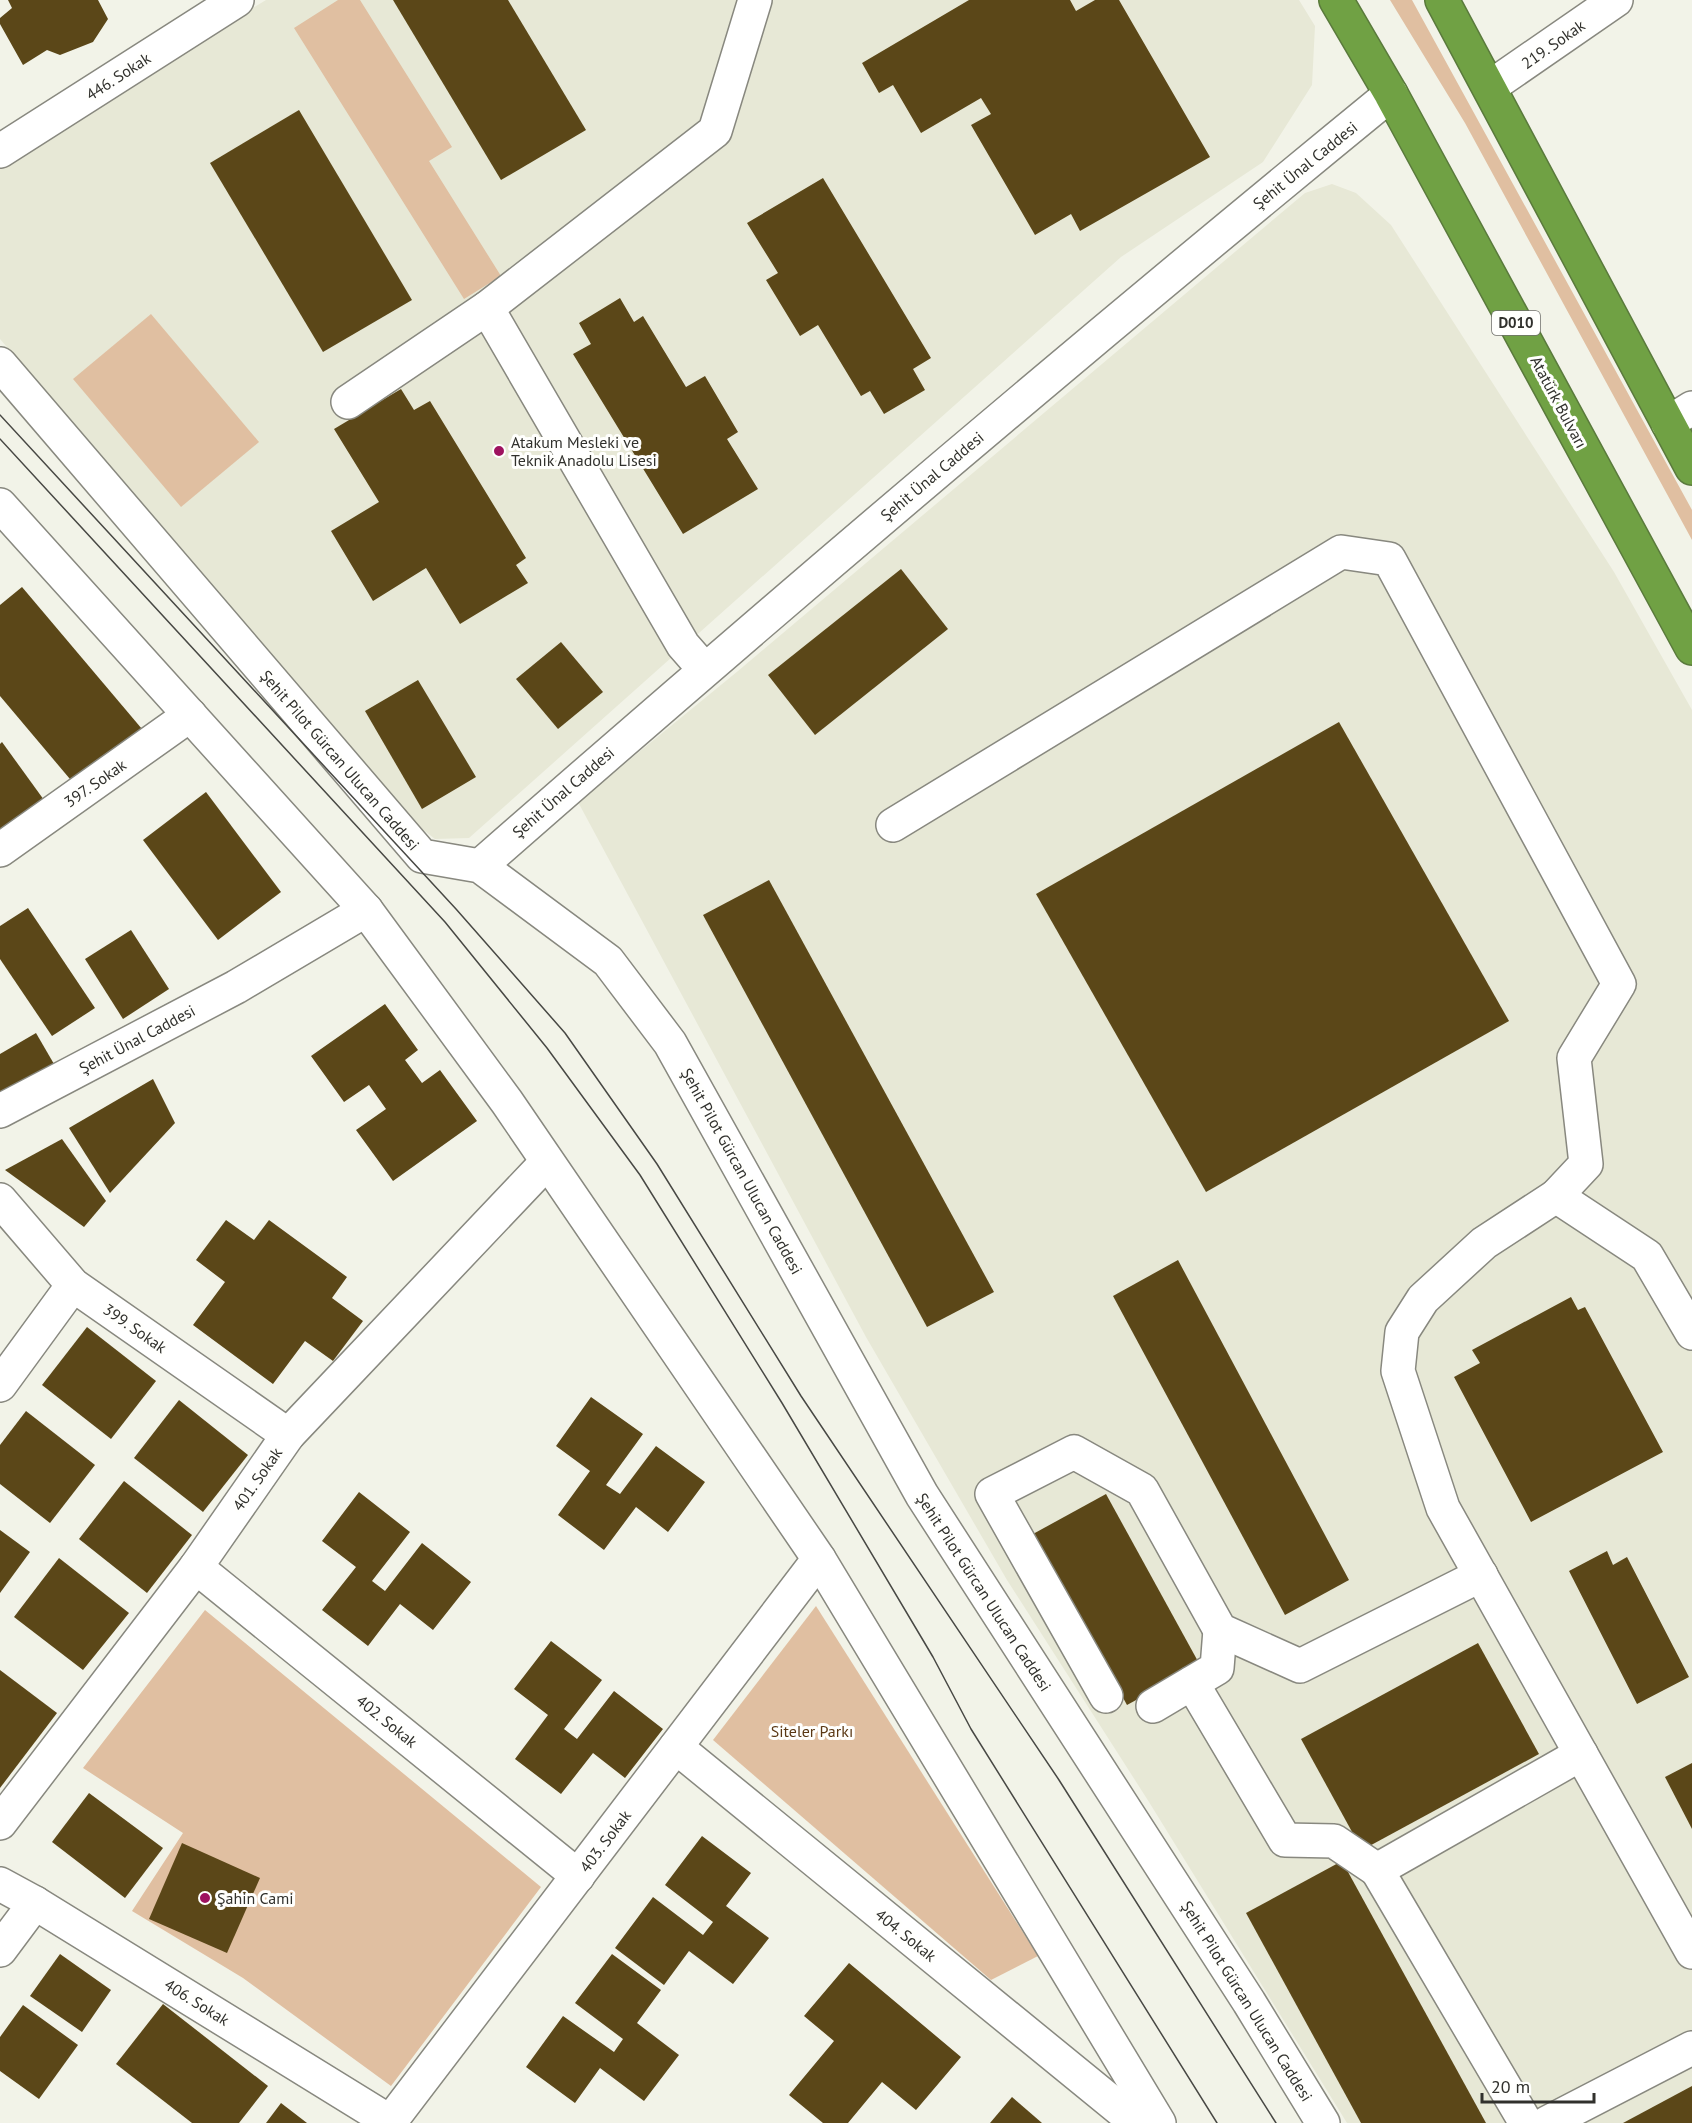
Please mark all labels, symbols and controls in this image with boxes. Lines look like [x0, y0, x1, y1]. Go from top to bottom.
street label: 219. Sokak [1517, 15, 1589, 73]
street label: 446. Sokak [82, 48, 154, 104]
street label: Şehit Ünal Caddesi [1249, 117, 1361, 213]
road number: D010 [1492, 311, 1540, 335]
street label: Atatürk Bulvarı [1526, 353, 1592, 451]
street label: Şehit Ünal Caddesi [876, 427, 988, 525]
place label: Atakum Mesleki ve Teknik Anadolu Lisesi [511, 432, 657, 470]
marker: Atakum Mesleki ve Teknik Anadolu Lisesi [492, 444, 506, 458]
street label: Şehit Pilot Gürcan Ulucan Caddesi [256, 666, 424, 854]
street label: Şehit Ünal Caddesi [508, 742, 618, 842]
street label: 397. Sokak [60, 754, 130, 812]
street label: Şehit Ünal Caddesi [76, 1000, 198, 1078]
street label: Şehit Pilot Gürcan Ulucan Caddesi [677, 1064, 807, 1278]
street label: 399. Sokak [99, 1299, 171, 1357]
street label: 401. Sokak [228, 1443, 286, 1515]
street label: Şehit Pilot Gürcan Ulucan Caddesi [912, 1489, 1056, 1695]
street label: 402. Sokak [352, 1690, 422, 1752]
park label: Siteler Parkı [771, 1721, 853, 1741]
street label: 403. Sokak [575, 1806, 635, 1876]
place label: Şahin Cami [217, 1888, 294, 1908]
marker: Şahin Cami [198, 1891, 212, 1905]
street label: Şehit Pilot Gürcan Ulucan Caddesi [1177, 1897, 1317, 2105]
street label: 404. Sokak [871, 1904, 941, 1966]
street label: 406. Sokak [161, 1974, 234, 2030]
scale bar [1482, 2066, 1594, 2104]
text: 20 m [1491, 2075, 1530, 2098]

